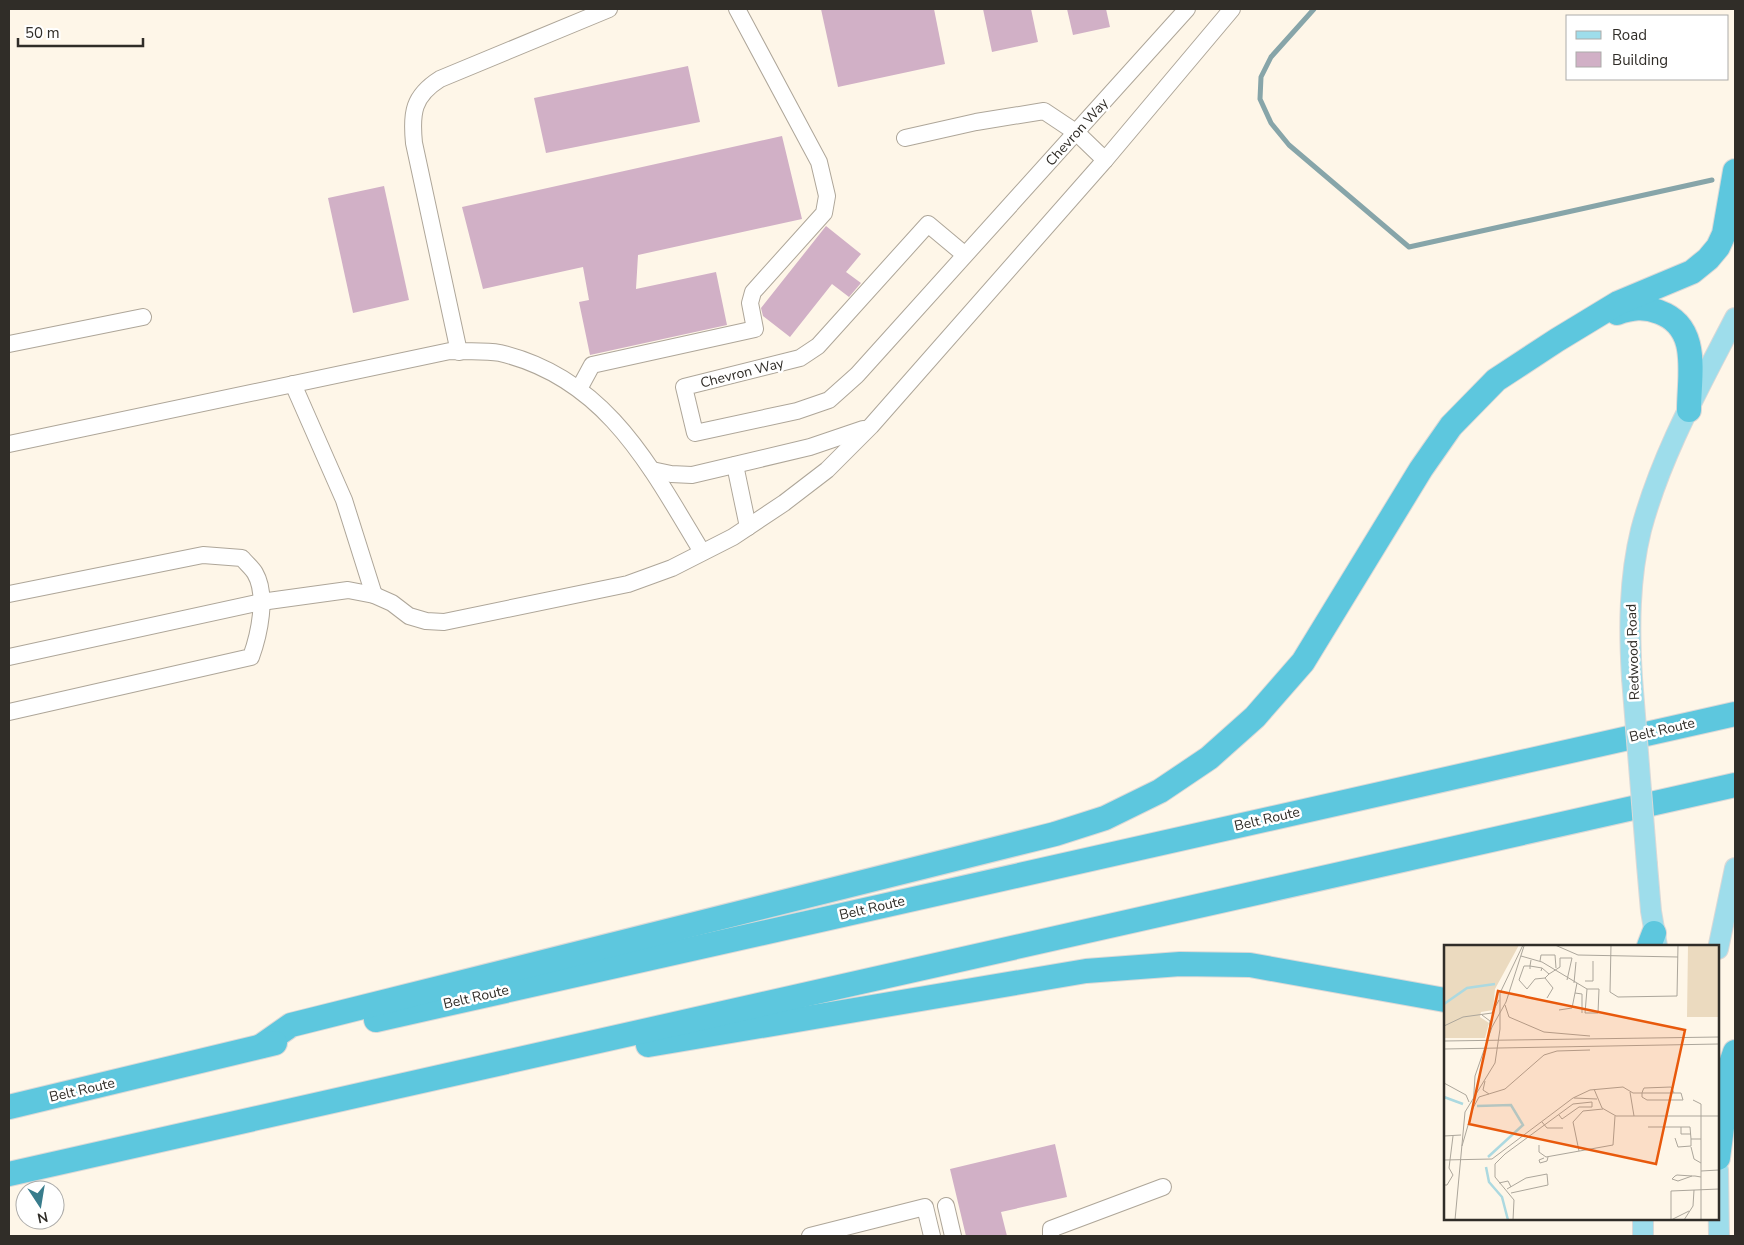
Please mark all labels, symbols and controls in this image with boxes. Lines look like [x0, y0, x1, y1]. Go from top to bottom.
scale bar [18, 15, 142, 47]
legend [1566, 15, 1729, 80]
text: 50 m [25, 23, 60, 43]
text: Road [1612, 25, 1647, 45]
text: Building [1612, 50, 1668, 70]
street label: Chevron Way [1041, 93, 1113, 170]
street label: Chevron Way [698, 353, 786, 393]
street label: Redwood Road [1622, 604, 1644, 700]
street label: Belt Route [1627, 713, 1697, 747]
street label: Belt Route [1232, 802, 1302, 836]
street label: Belt Route [837, 891, 907, 925]
inset map [1444, 945, 1719, 1220]
street label: Belt Route [441, 980, 511, 1014]
street label: Belt Route [47, 1073, 117, 1107]
north arrow [15, 1180, 65, 1230]
text: N [35, 1207, 50, 1228]

